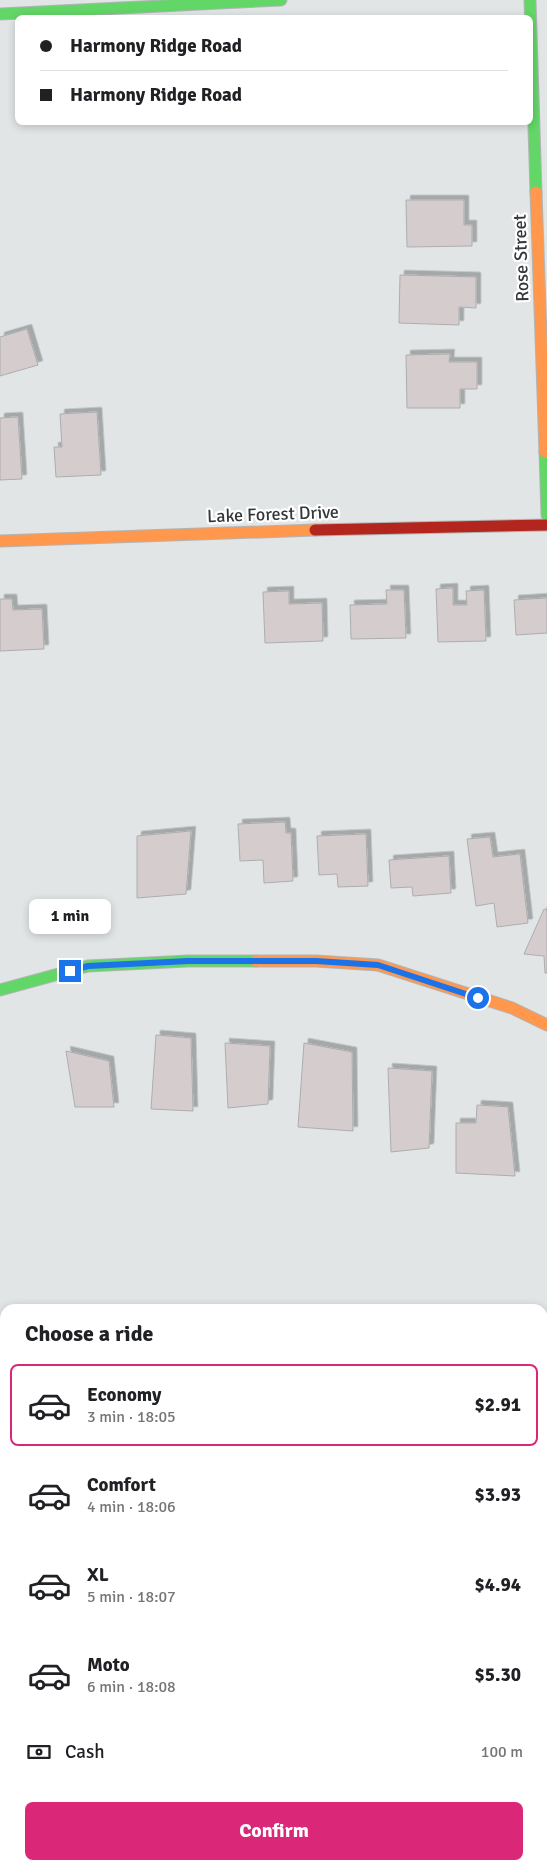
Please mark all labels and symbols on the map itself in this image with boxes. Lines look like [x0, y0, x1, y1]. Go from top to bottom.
street label: Rose Street [508, 214, 534, 302]
street label: Lake Forest Drive [207, 501, 339, 527]
callout: 1 min [29, 898, 111, 934]
route end [59, 960, 81, 982]
route start [467, 987, 489, 1009]

